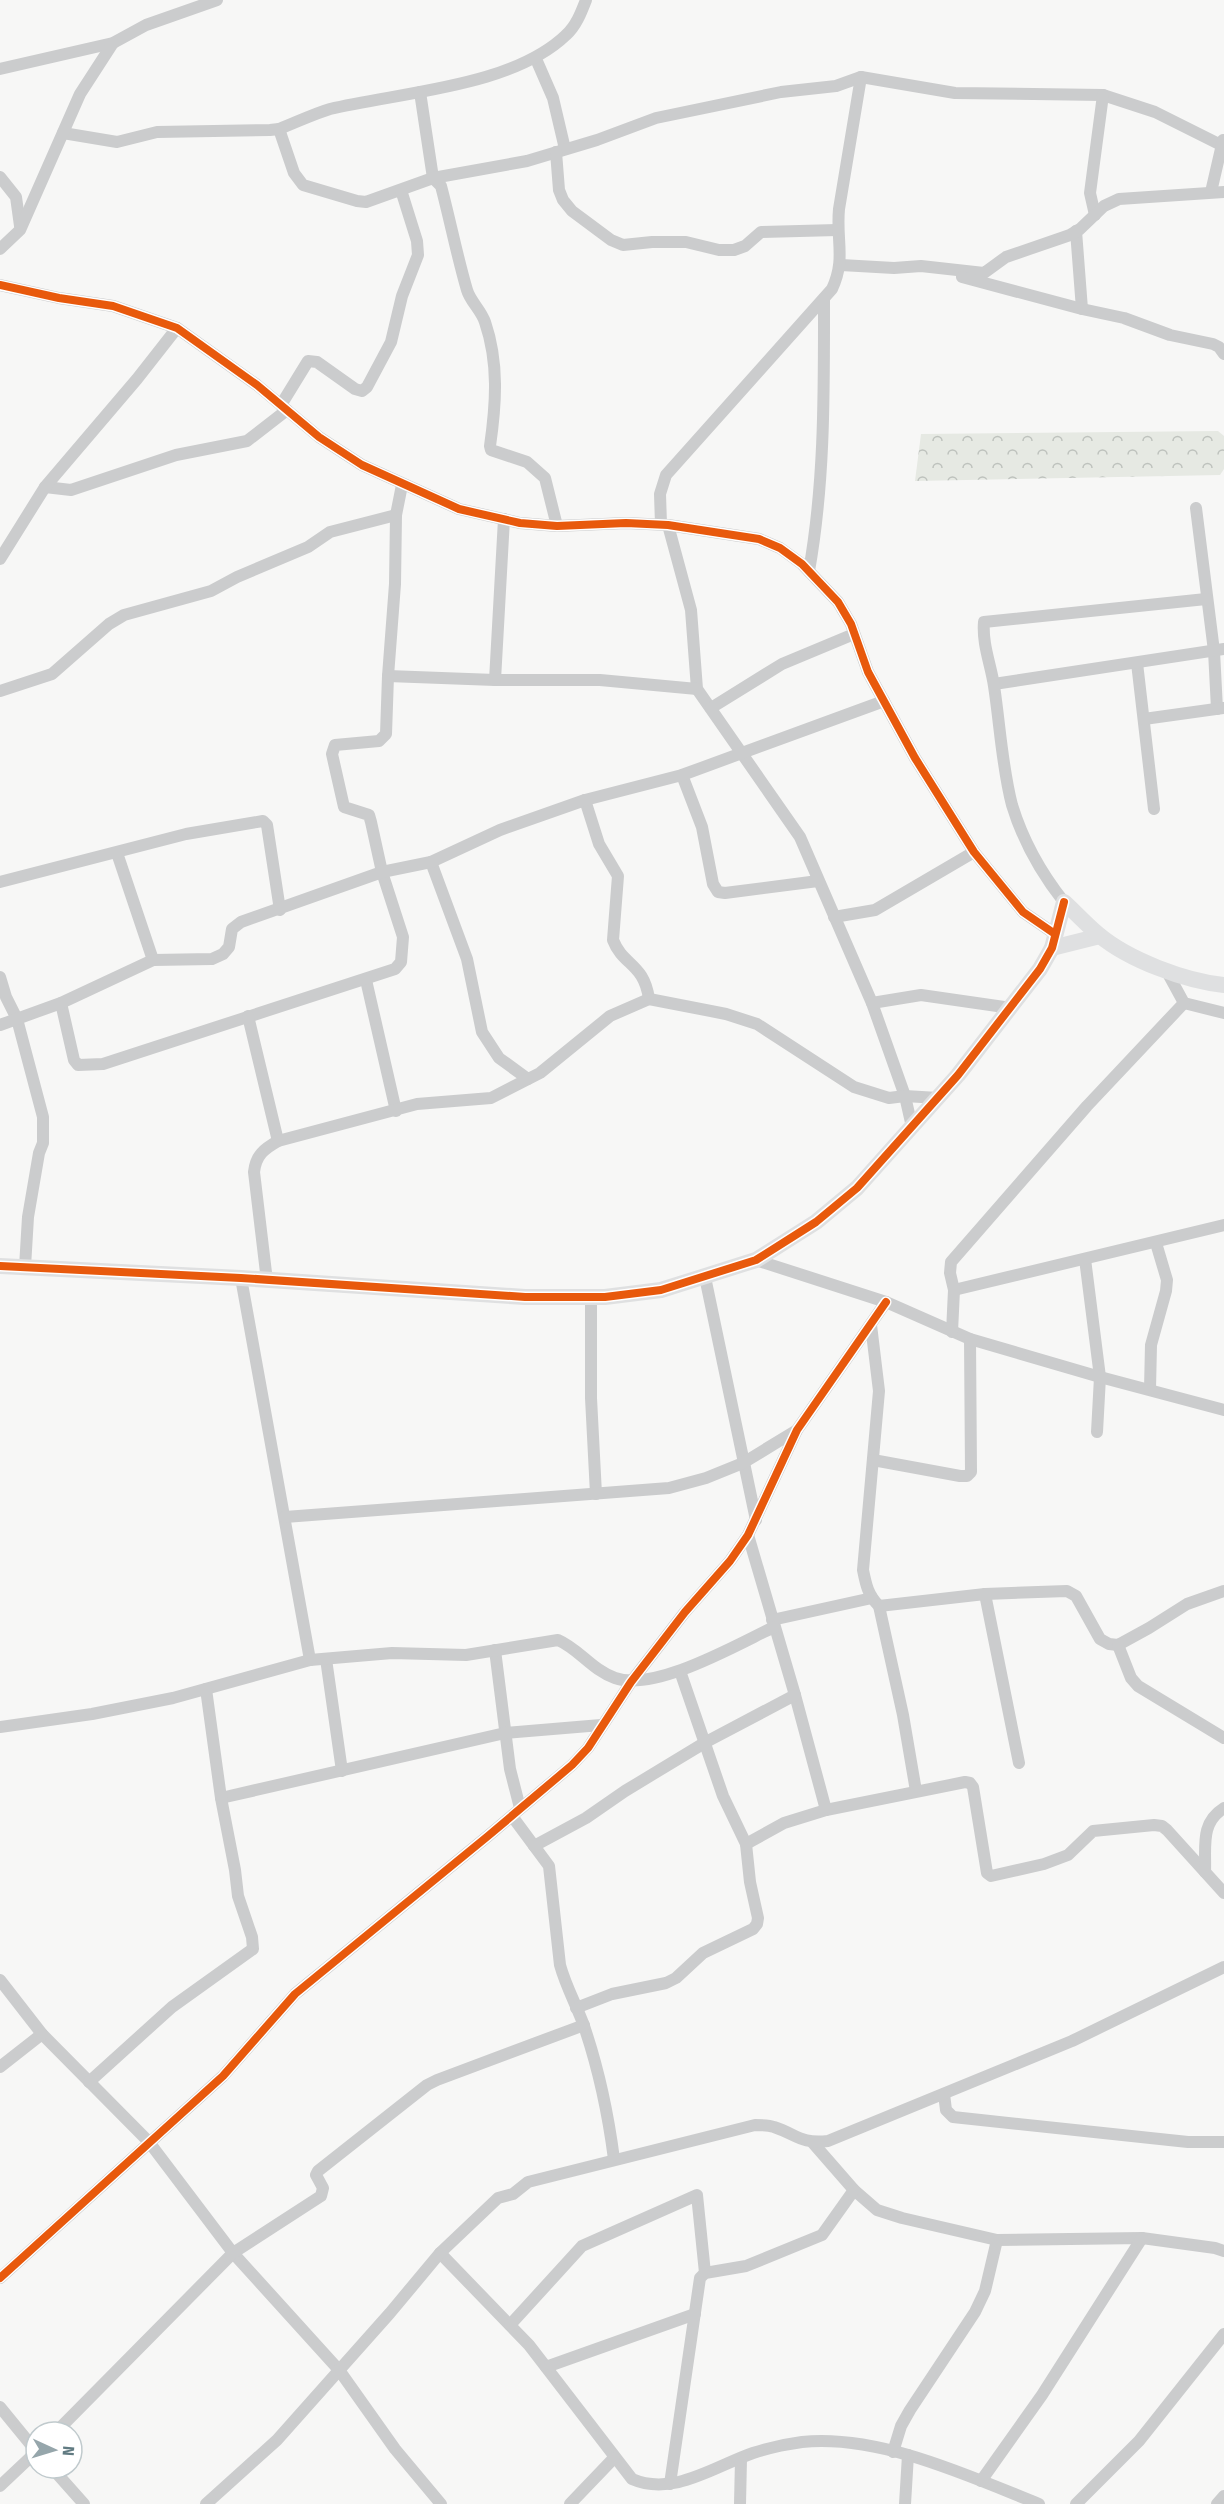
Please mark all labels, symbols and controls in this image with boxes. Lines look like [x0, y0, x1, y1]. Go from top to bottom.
north arrow [24, 2420, 84, 2480]
text: N [59, 2446, 78, 2456]

